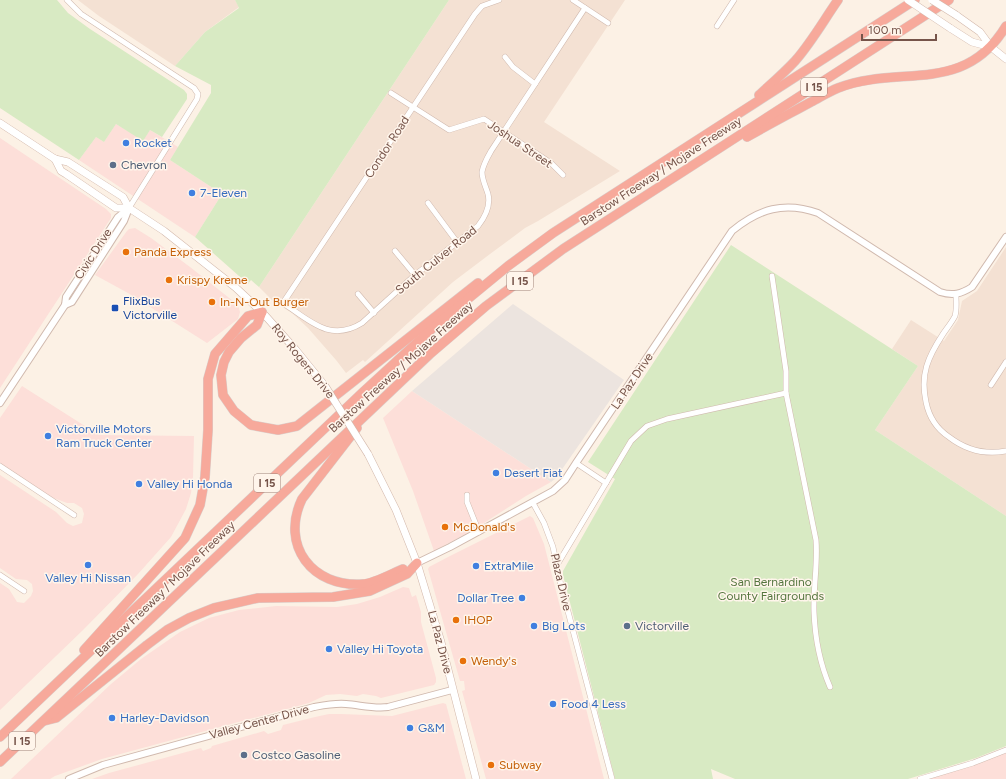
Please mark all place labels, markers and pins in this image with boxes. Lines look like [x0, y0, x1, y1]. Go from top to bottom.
place label: Rocket [134, 136, 172, 150]
marker: Rocket [121, 138, 131, 148]
place label: Chevron [121, 158, 167, 172]
marker: Chevron [108, 160, 118, 170]
place label: 7-Eleven [200, 186, 247, 200]
marker: 7-Eleven [187, 188, 197, 198]
place label: Panda Express [134, 245, 212, 259]
marker: Panda Express [121, 247, 131, 257]
place label: Krispy Kreme [177, 273, 248, 287]
marker: Krispy Kreme [164, 275, 174, 285]
place label: FlixBus Victorville [123, 294, 177, 322]
place label: In-N-Out Burger [220, 295, 309, 309]
marker: In-N-Out Burger [207, 297, 217, 307]
marker: FlixBus Victorville [110, 303, 120, 313]
place label: Victorville Motors Ram Truck Center [56, 422, 152, 450]
marker: Victorville Motors Ram Truck Center [43, 431, 53, 441]
place label: Desert Fiat [504, 466, 563, 480]
marker: Desert Fiat [491, 468, 501, 478]
place label: Valley Hi Honda [147, 477, 233, 491]
marker: Valley Hi Honda [134, 479, 144, 489]
place label: McDonald's [453, 520, 516, 534]
marker: McDonald's [440, 522, 450, 532]
place label: ExtraMile [484, 559, 534, 573]
marker: Valley Hi Nissan [83, 560, 93, 570]
marker: ExtraMile [471, 561, 481, 571]
place label: Valley Hi Nissan [45, 571, 131, 585]
place label: Dollar Tree [457, 591, 514, 605]
marker: Dollar Tree [517, 593, 527, 603]
place label: IHOP [464, 613, 493, 627]
marker: IHOP [451, 615, 461, 625]
place label: Big Lots [542, 619, 586, 633]
place label: Victorville [635, 619, 689, 633]
marker: Big Lots [529, 621, 539, 631]
marker: Victorville [622, 621, 632, 631]
place label: Valley Hi Toyota [337, 642, 423, 656]
marker: Valley Hi Toyota [324, 644, 334, 654]
place label: Wendy's [471, 654, 517, 668]
marker: Wendy's [458, 656, 468, 666]
place label: Food 4 Less [561, 697, 626, 711]
marker: Food 4 Less [548, 699, 558, 709]
place label: Harley-Davidson [120, 711, 209, 725]
marker: Harley-Davidson [107, 713, 117, 723]
place label: G&M [418, 721, 445, 735]
marker: G&M [405, 723, 415, 733]
place label: Costco Gasoline [252, 748, 341, 762]
marker: Costco Gasoline [239, 750, 249, 760]
place label: Subway [499, 758, 542, 772]
marker: Subway [486, 760, 496, 770]

